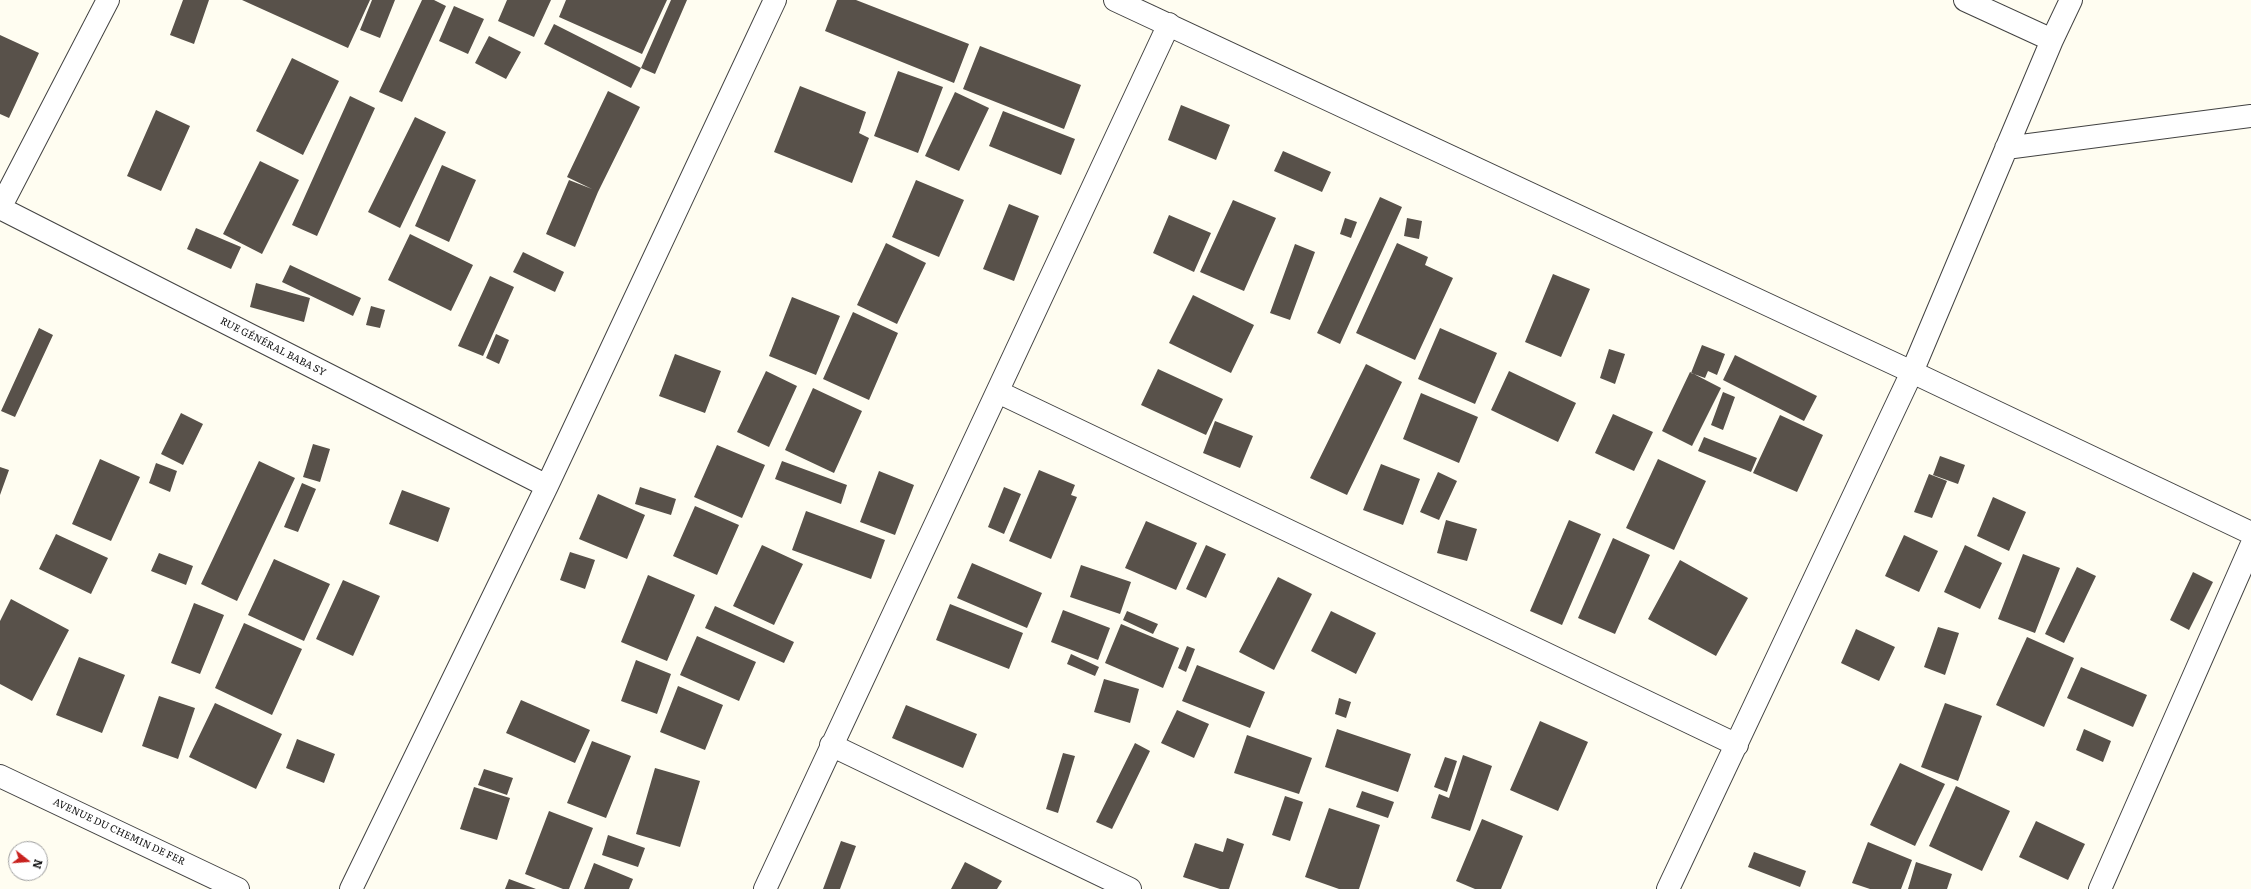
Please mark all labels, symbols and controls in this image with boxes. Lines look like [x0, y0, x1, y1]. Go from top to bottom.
street label: RUE GÉNÉRAL BABA SY [218, 315, 328, 379]
street label: AVENUE DU CHEMIN DE FER [51, 796, 187, 868]
north arrow [8, 841, 48, 881]
text: N [30, 857, 48, 871]

